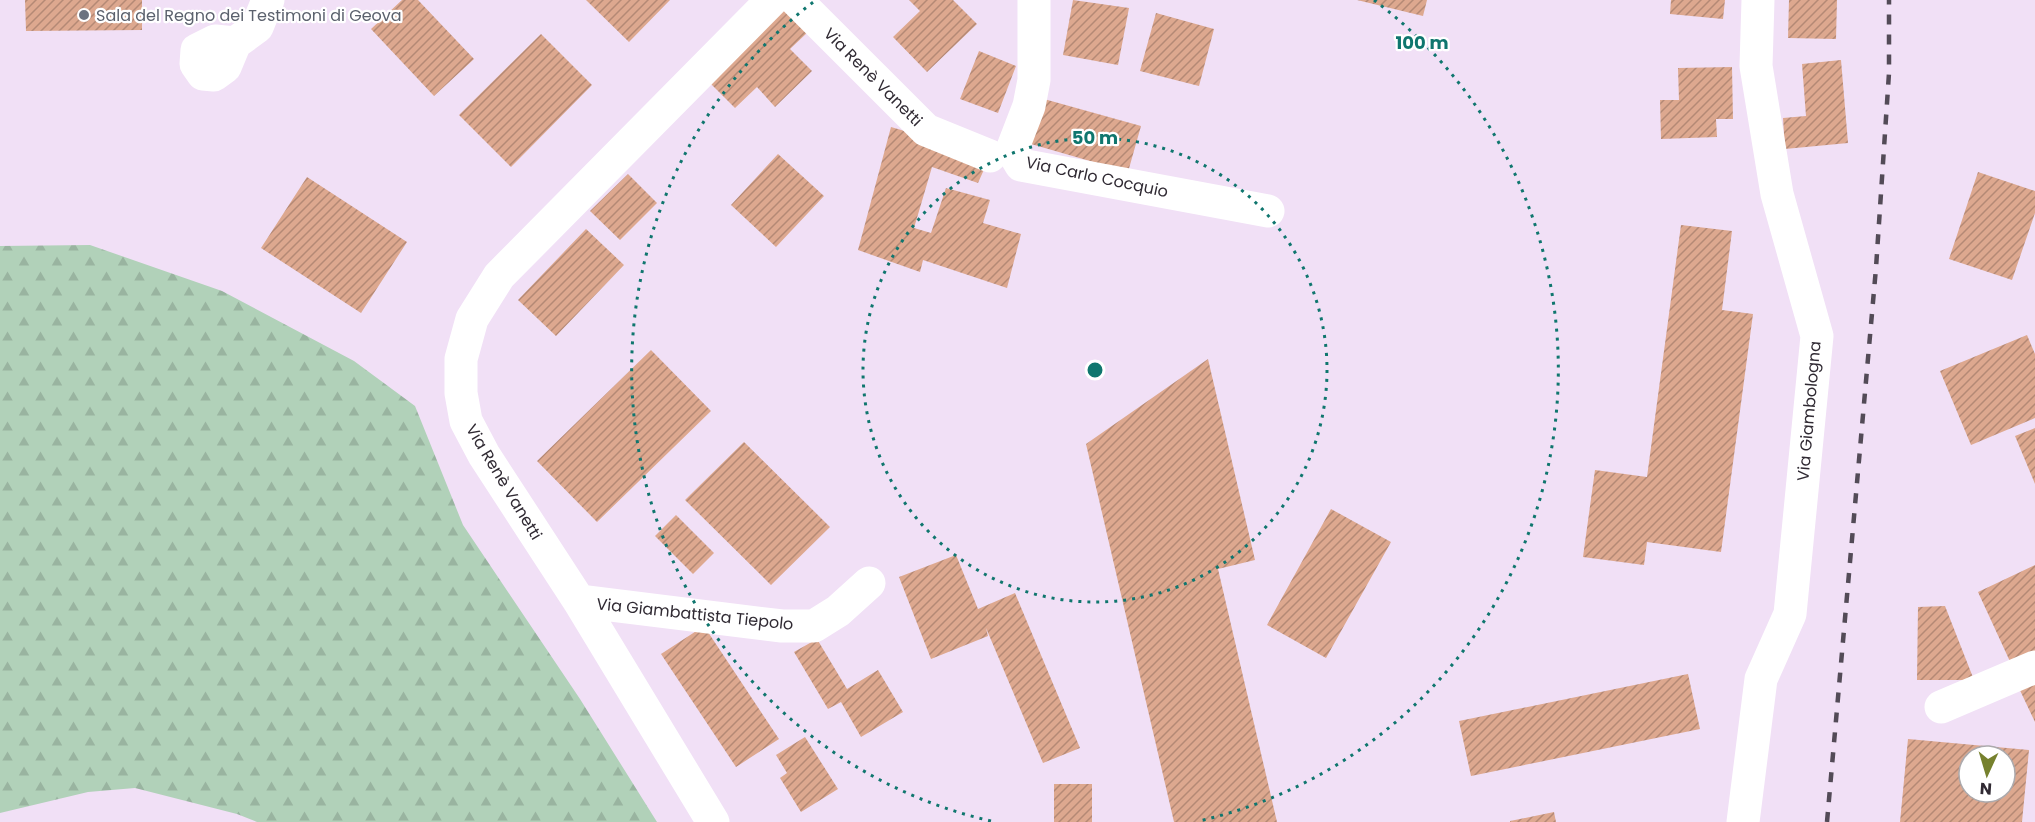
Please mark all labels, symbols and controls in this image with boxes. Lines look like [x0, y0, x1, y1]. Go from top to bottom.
place label: Sala del Regno dei Testimoni di Geova [96, 4, 402, 27]
marker: Sala del Regno dei Testimoni di Geova [77, 8, 91, 22]
street label: Via Renè Vanetti [818, 22, 928, 132]
text: 100 m [1395, 30, 1449, 55]
text: 50 m [1072, 125, 1118, 150]
street label: Via Carlo Cocquio [1024, 151, 1170, 203]
street label: Via Giambologna [1791, 340, 1827, 482]
centre of rings [1085, 360, 1105, 380]
street label: Via Renè Vanetti [460, 420, 548, 544]
street label: Via Giambattista Tiepolo [595, 592, 795, 636]
north arrow [1957, 744, 2017, 804]
text: N [1979, 777, 1993, 800]

